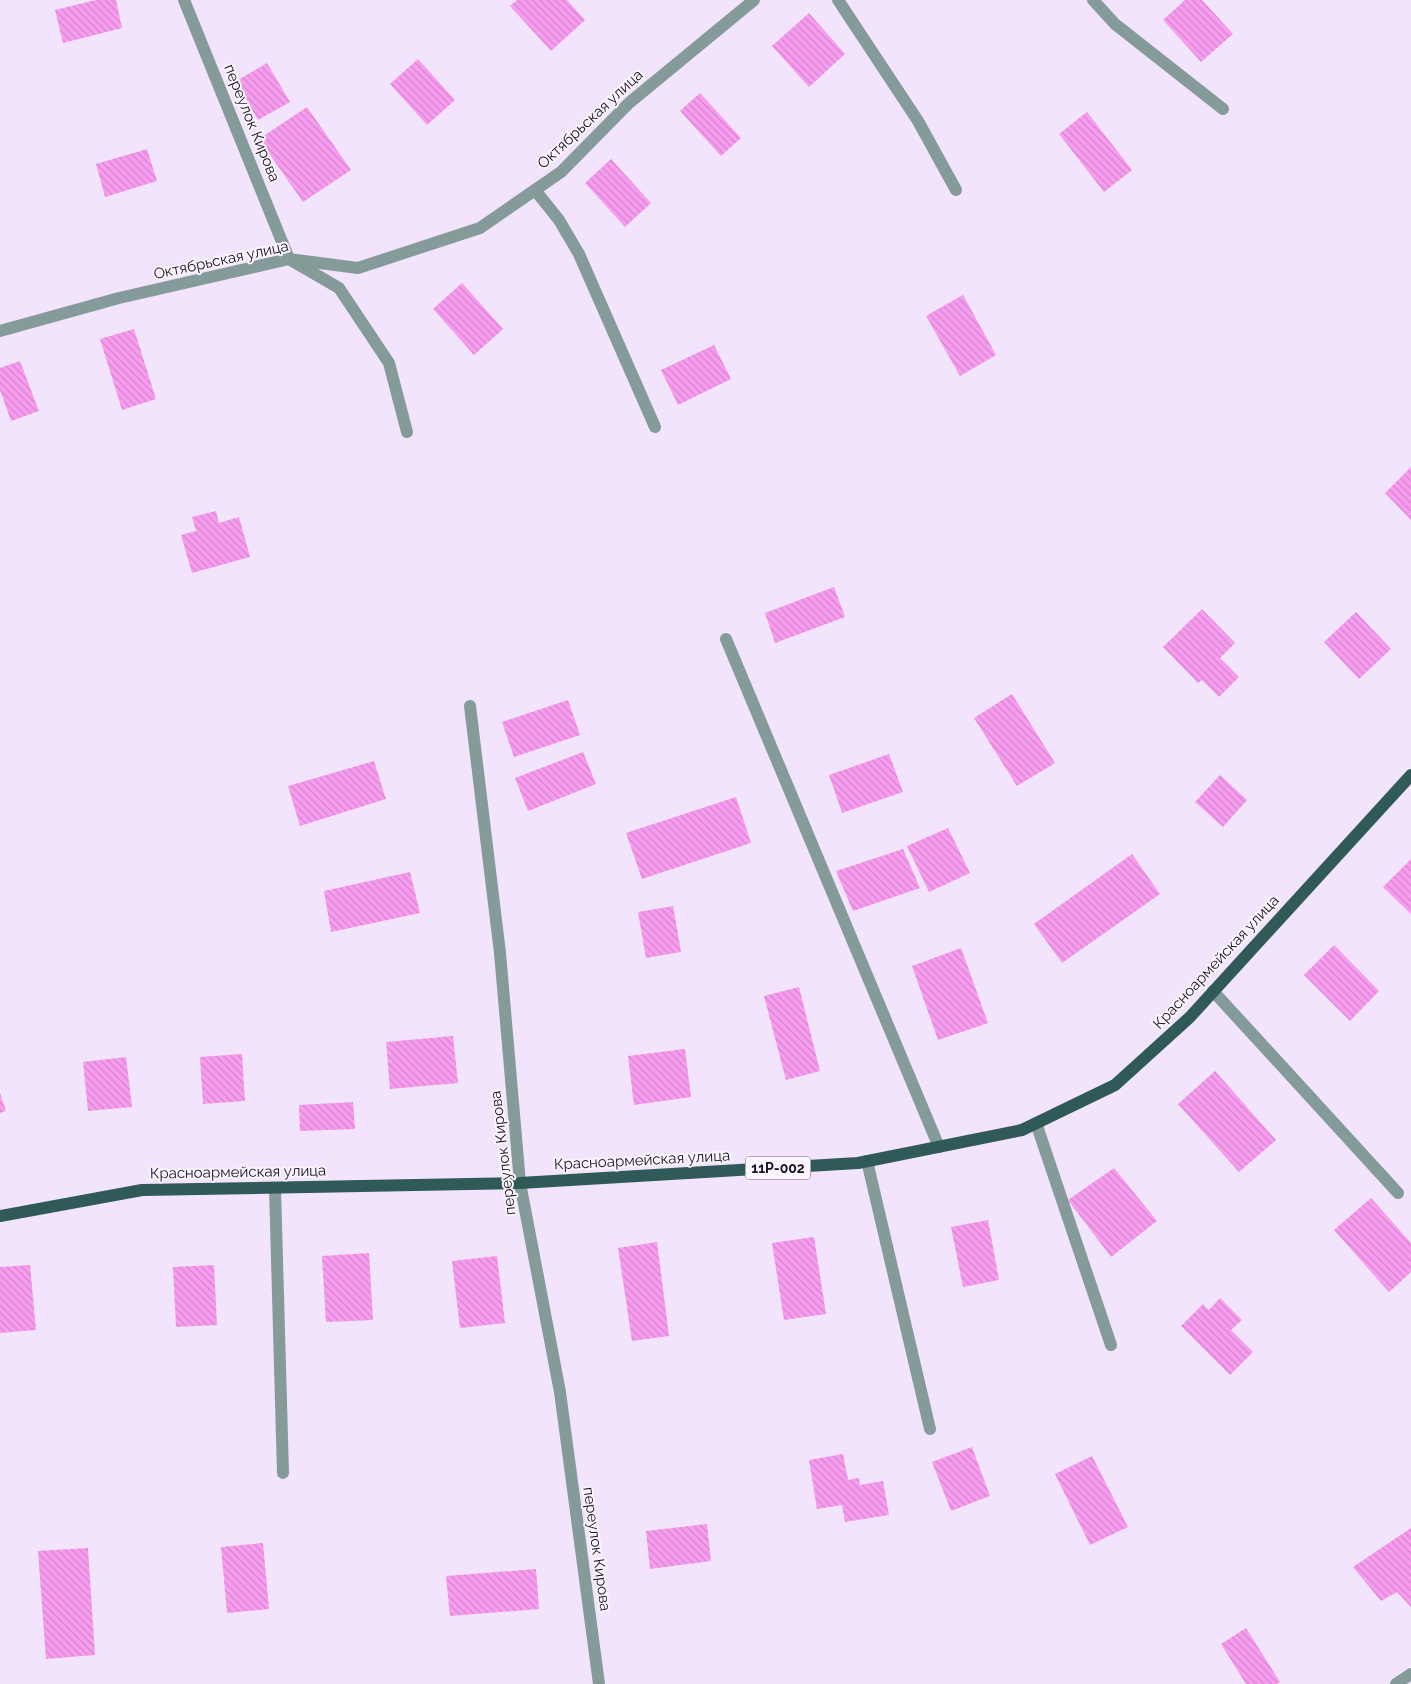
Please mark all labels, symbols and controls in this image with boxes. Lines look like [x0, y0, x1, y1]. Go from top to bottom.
street label: переулок Кирова [220, 62, 284, 184]
street label: Октябрьская улица [534, 66, 646, 172]
street label: Октябрьская улица [152, 237, 290, 283]
street label: Красноармейская улица [1149, 891, 1283, 1033]
street label: переулок Кирова [486, 1090, 520, 1216]
street label: Красноармейская улица [553, 1146, 731, 1174]
road number: 11Р-002 [746, 1156, 810, 1180]
street label: Красноармейская улица [150, 1161, 326, 1183]
street label: переулок Кирова [579, 1486, 615, 1612]

